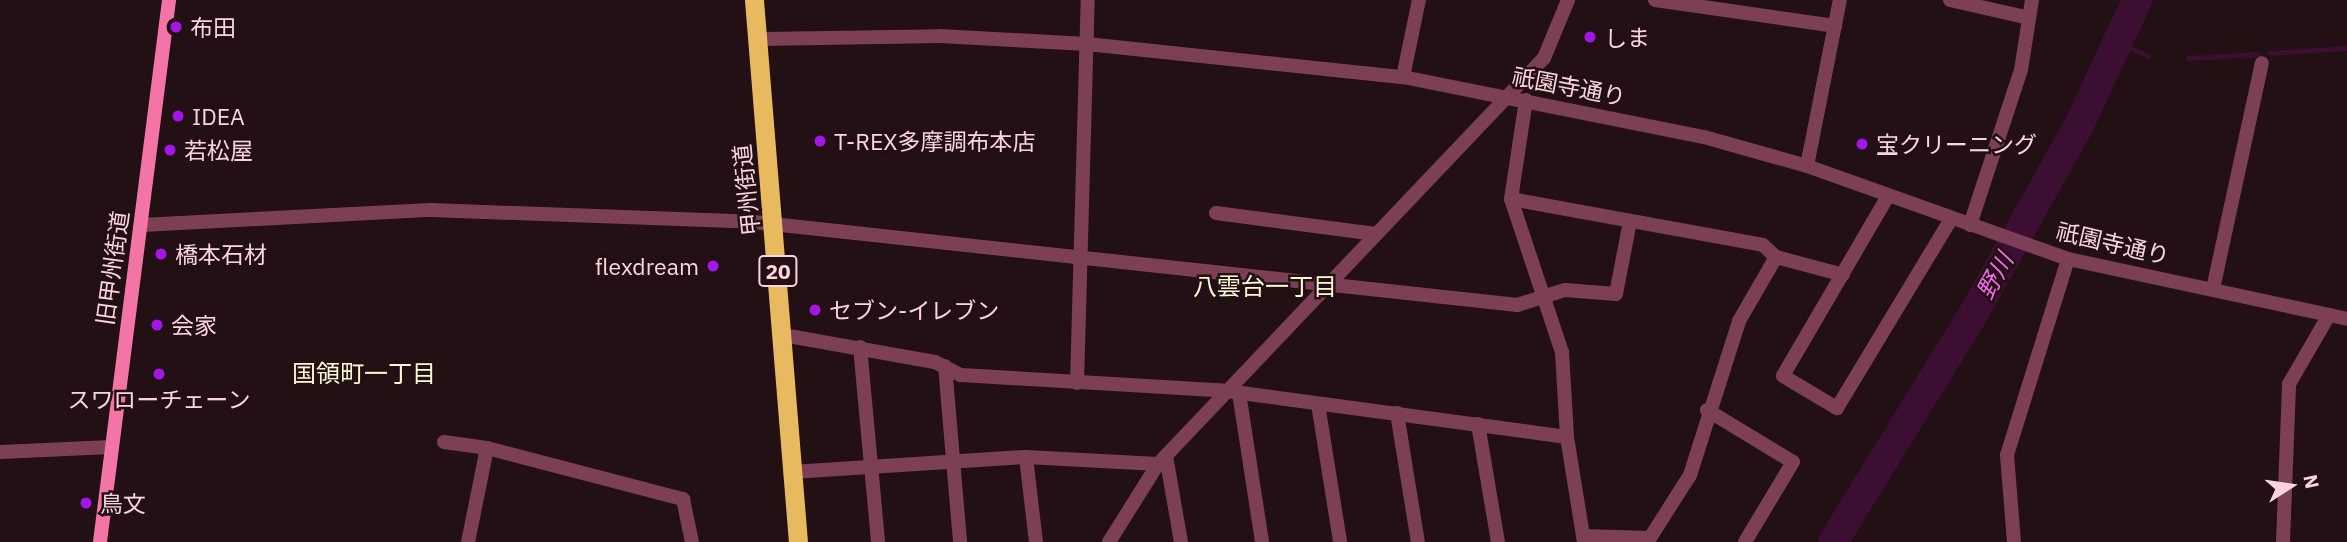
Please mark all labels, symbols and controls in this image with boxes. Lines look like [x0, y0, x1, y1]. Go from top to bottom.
place label: 布田 [190, 13, 236, 41]
marker: 布田 [168, 19, 184, 35]
place label: しま [1604, 23, 1650, 51]
marker: しま [1582, 29, 1598, 45]
street label: 祇園寺通り [1510, 61, 1628, 111]
place label: IDEA [192, 102, 245, 130]
marker: IDEA [170, 108, 186, 124]
place label: T-REX多摩調布本店 [834, 127, 1035, 155]
place label: 宝クリーニング [1876, 130, 2037, 158]
marker: T-REX多摩調布本店 [812, 133, 828, 149]
place label: 若松屋 [184, 136, 253, 164]
marker: 宝クリーニング [1854, 136, 1870, 152]
marker: 若松屋 [162, 142, 178, 158]
street label: 甲州街道 [727, 143, 765, 237]
street label: 旧甲州街道 [90, 209, 134, 327]
street label: 祇園寺通り [2054, 217, 2172, 269]
place label: 橋本石材 [175, 240, 267, 268]
marker: 橋本石材 [153, 246, 169, 262]
water label: 野川 [1971, 248, 2019, 304]
place label: flexdream [595, 252, 699, 280]
road number: 20 [757, 254, 799, 288]
marker: flexdream [705, 258, 721, 274]
district label: 八雲台一丁目 [1193, 273, 1337, 301]
place label: セブン-イレブン [829, 296, 999, 324]
marker: セブン-イレブン [807, 302, 823, 318]
place label: 会家 [171, 311, 217, 339]
marker: 会家 [149, 317, 165, 333]
district label: 国領町一丁目 [292, 360, 436, 388]
marker: スワローチェーン [151, 366, 167, 382]
place label: スワローチェーン [67, 385, 251, 413]
north arrow [2256, 451, 2326, 521]
text: N [2298, 472, 2325, 491]
place label: 鳥文 [100, 489, 146, 517]
marker: 鳥文 [78, 495, 94, 511]

